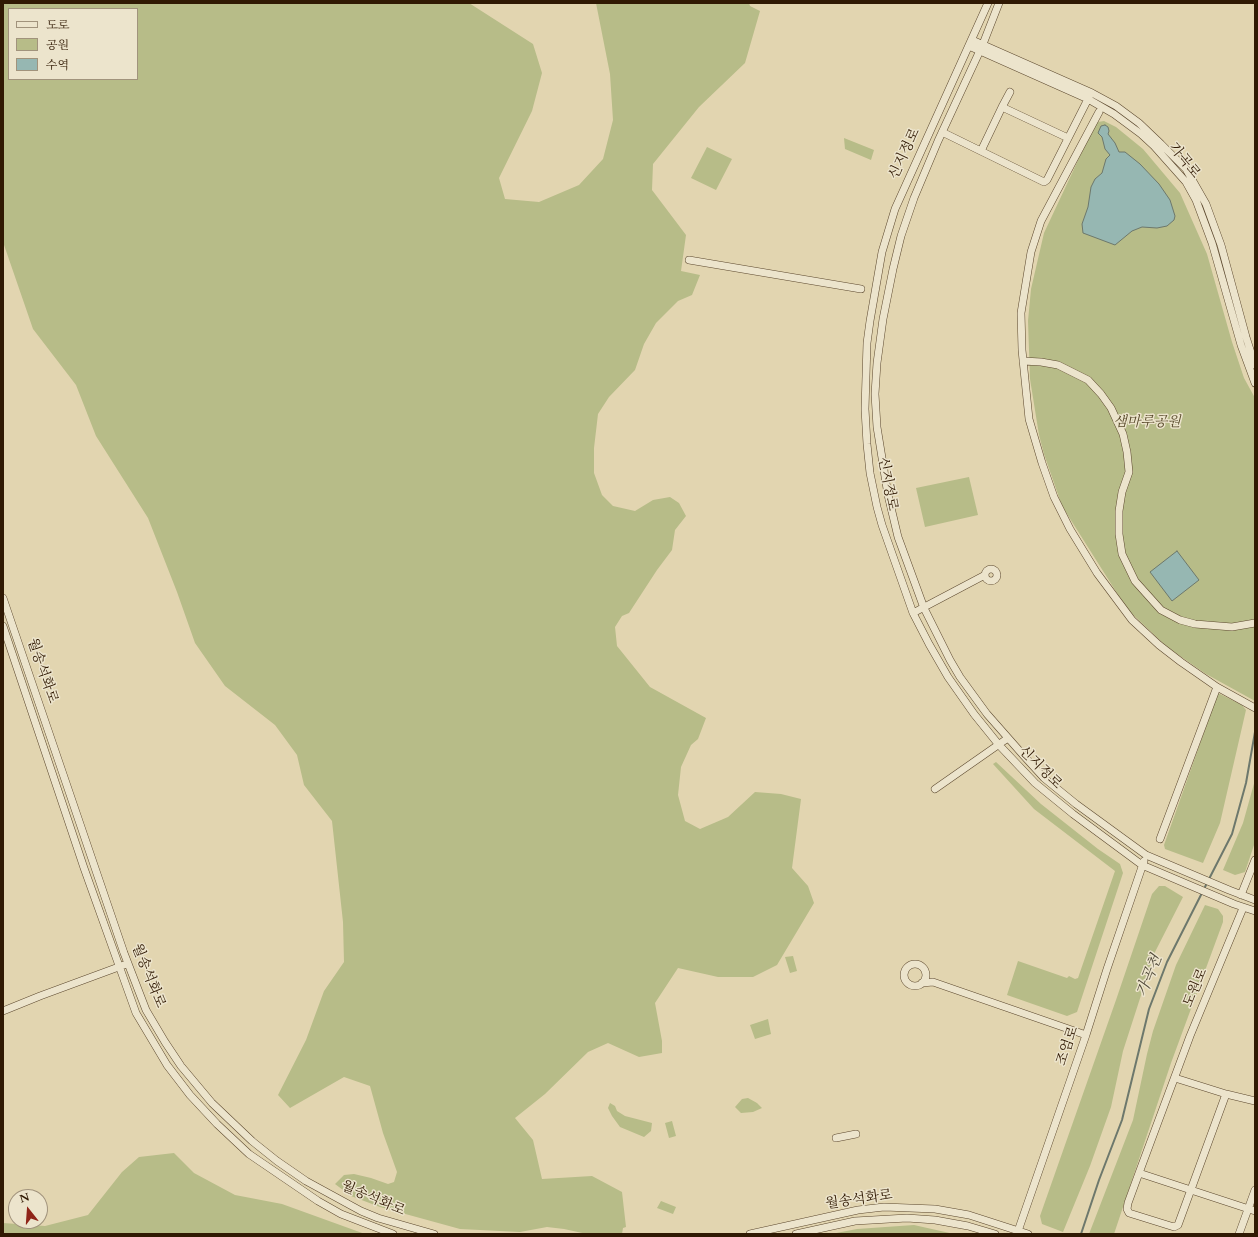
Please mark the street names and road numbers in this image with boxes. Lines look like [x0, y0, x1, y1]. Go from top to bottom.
street label: 신지정로 [886, 126, 924, 182]
street label: 가곡로 [1165, 140, 1203, 182]
street label: 신지정로 [874, 456, 900, 512]
street label: 월송석화로 [23, 636, 61, 706]
street label: 신지정로 [1015, 743, 1065, 793]
street label: 월송석화로 [128, 942, 168, 1010]
street label: 도원로 [1180, 966, 1212, 1010]
street label: 조엄로 [1053, 1024, 1083, 1068]
street label: 월송석화로 [339, 1178, 407, 1220]
street label: 월송석화로 [824, 1187, 894, 1213]

